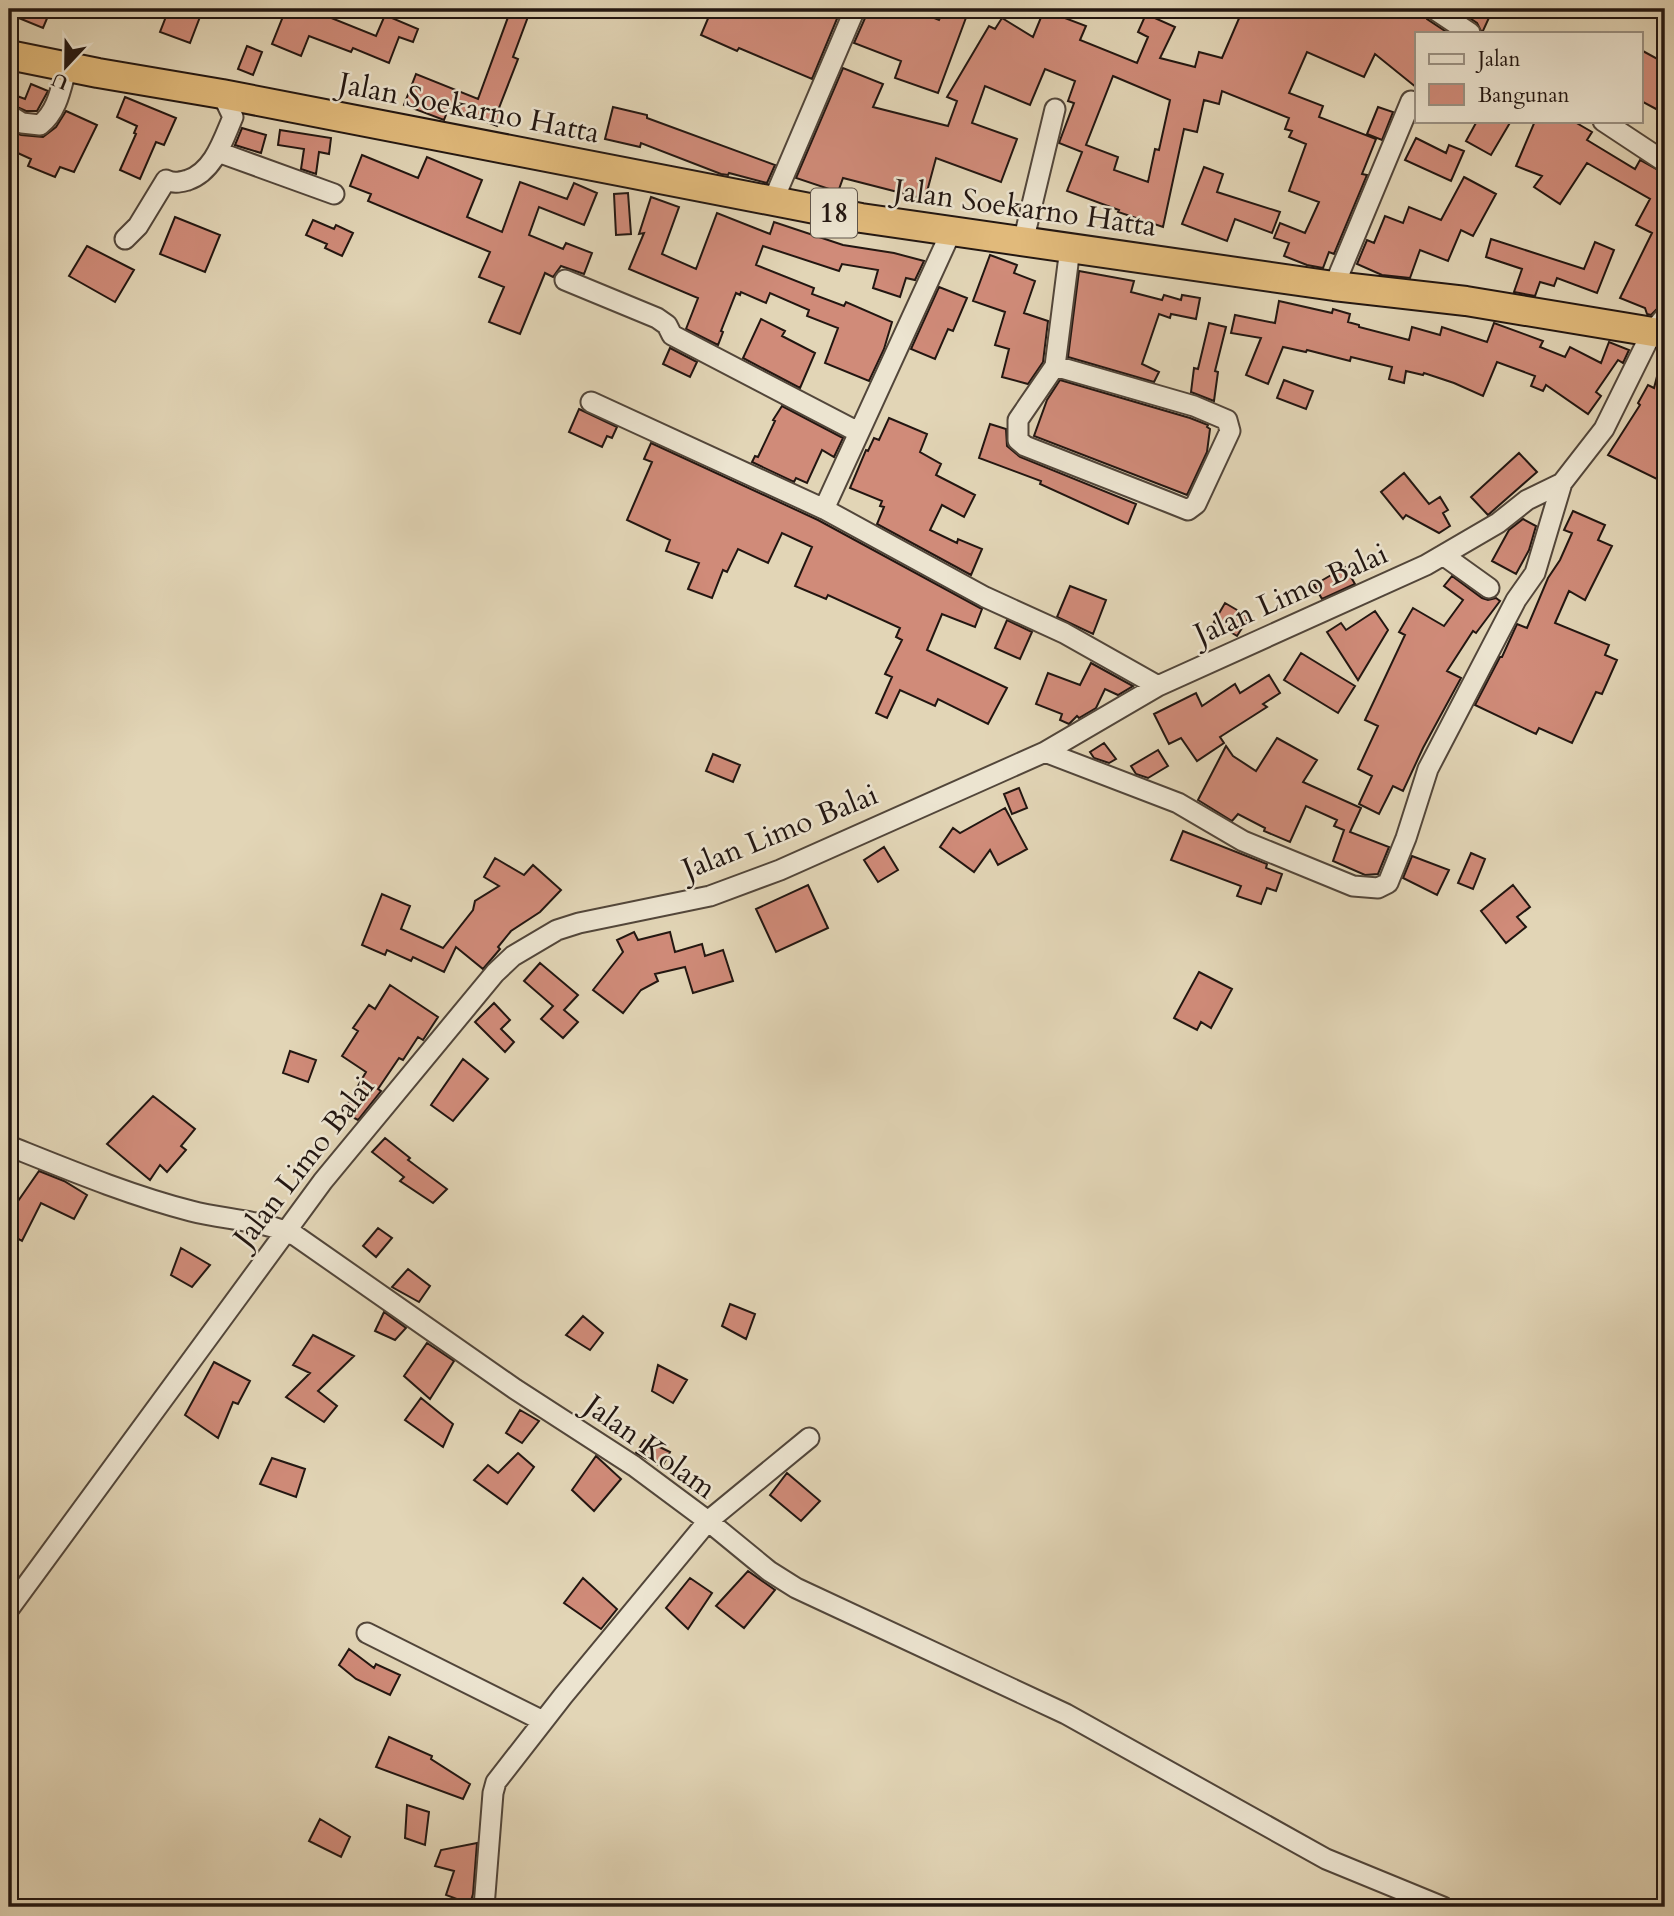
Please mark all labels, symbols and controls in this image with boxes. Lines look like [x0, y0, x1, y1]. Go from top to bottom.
north arrow [32, 32, 102, 102]
legend [1415, 32, 1642, 122]
text: Jalan [1475, 45, 1521, 74]
street label: Jalan Soekarno Hatta [331, 62, 603, 153]
text: U [47, 66, 72, 96]
text: Bangunan [1478, 81, 1570, 110]
street label: Jalan Soekarno Hatta [887, 169, 1159, 247]
road number: 18 [811, 188, 857, 238]
street label: Jalan Limo Balai [1184, 533, 1394, 657]
street label: Jalan Limo Balai [672, 774, 884, 891]
street label: Jalan Limo Balai [222, 1068, 384, 1260]
street label: Jalan Kolam [573, 1383, 725, 1509]

